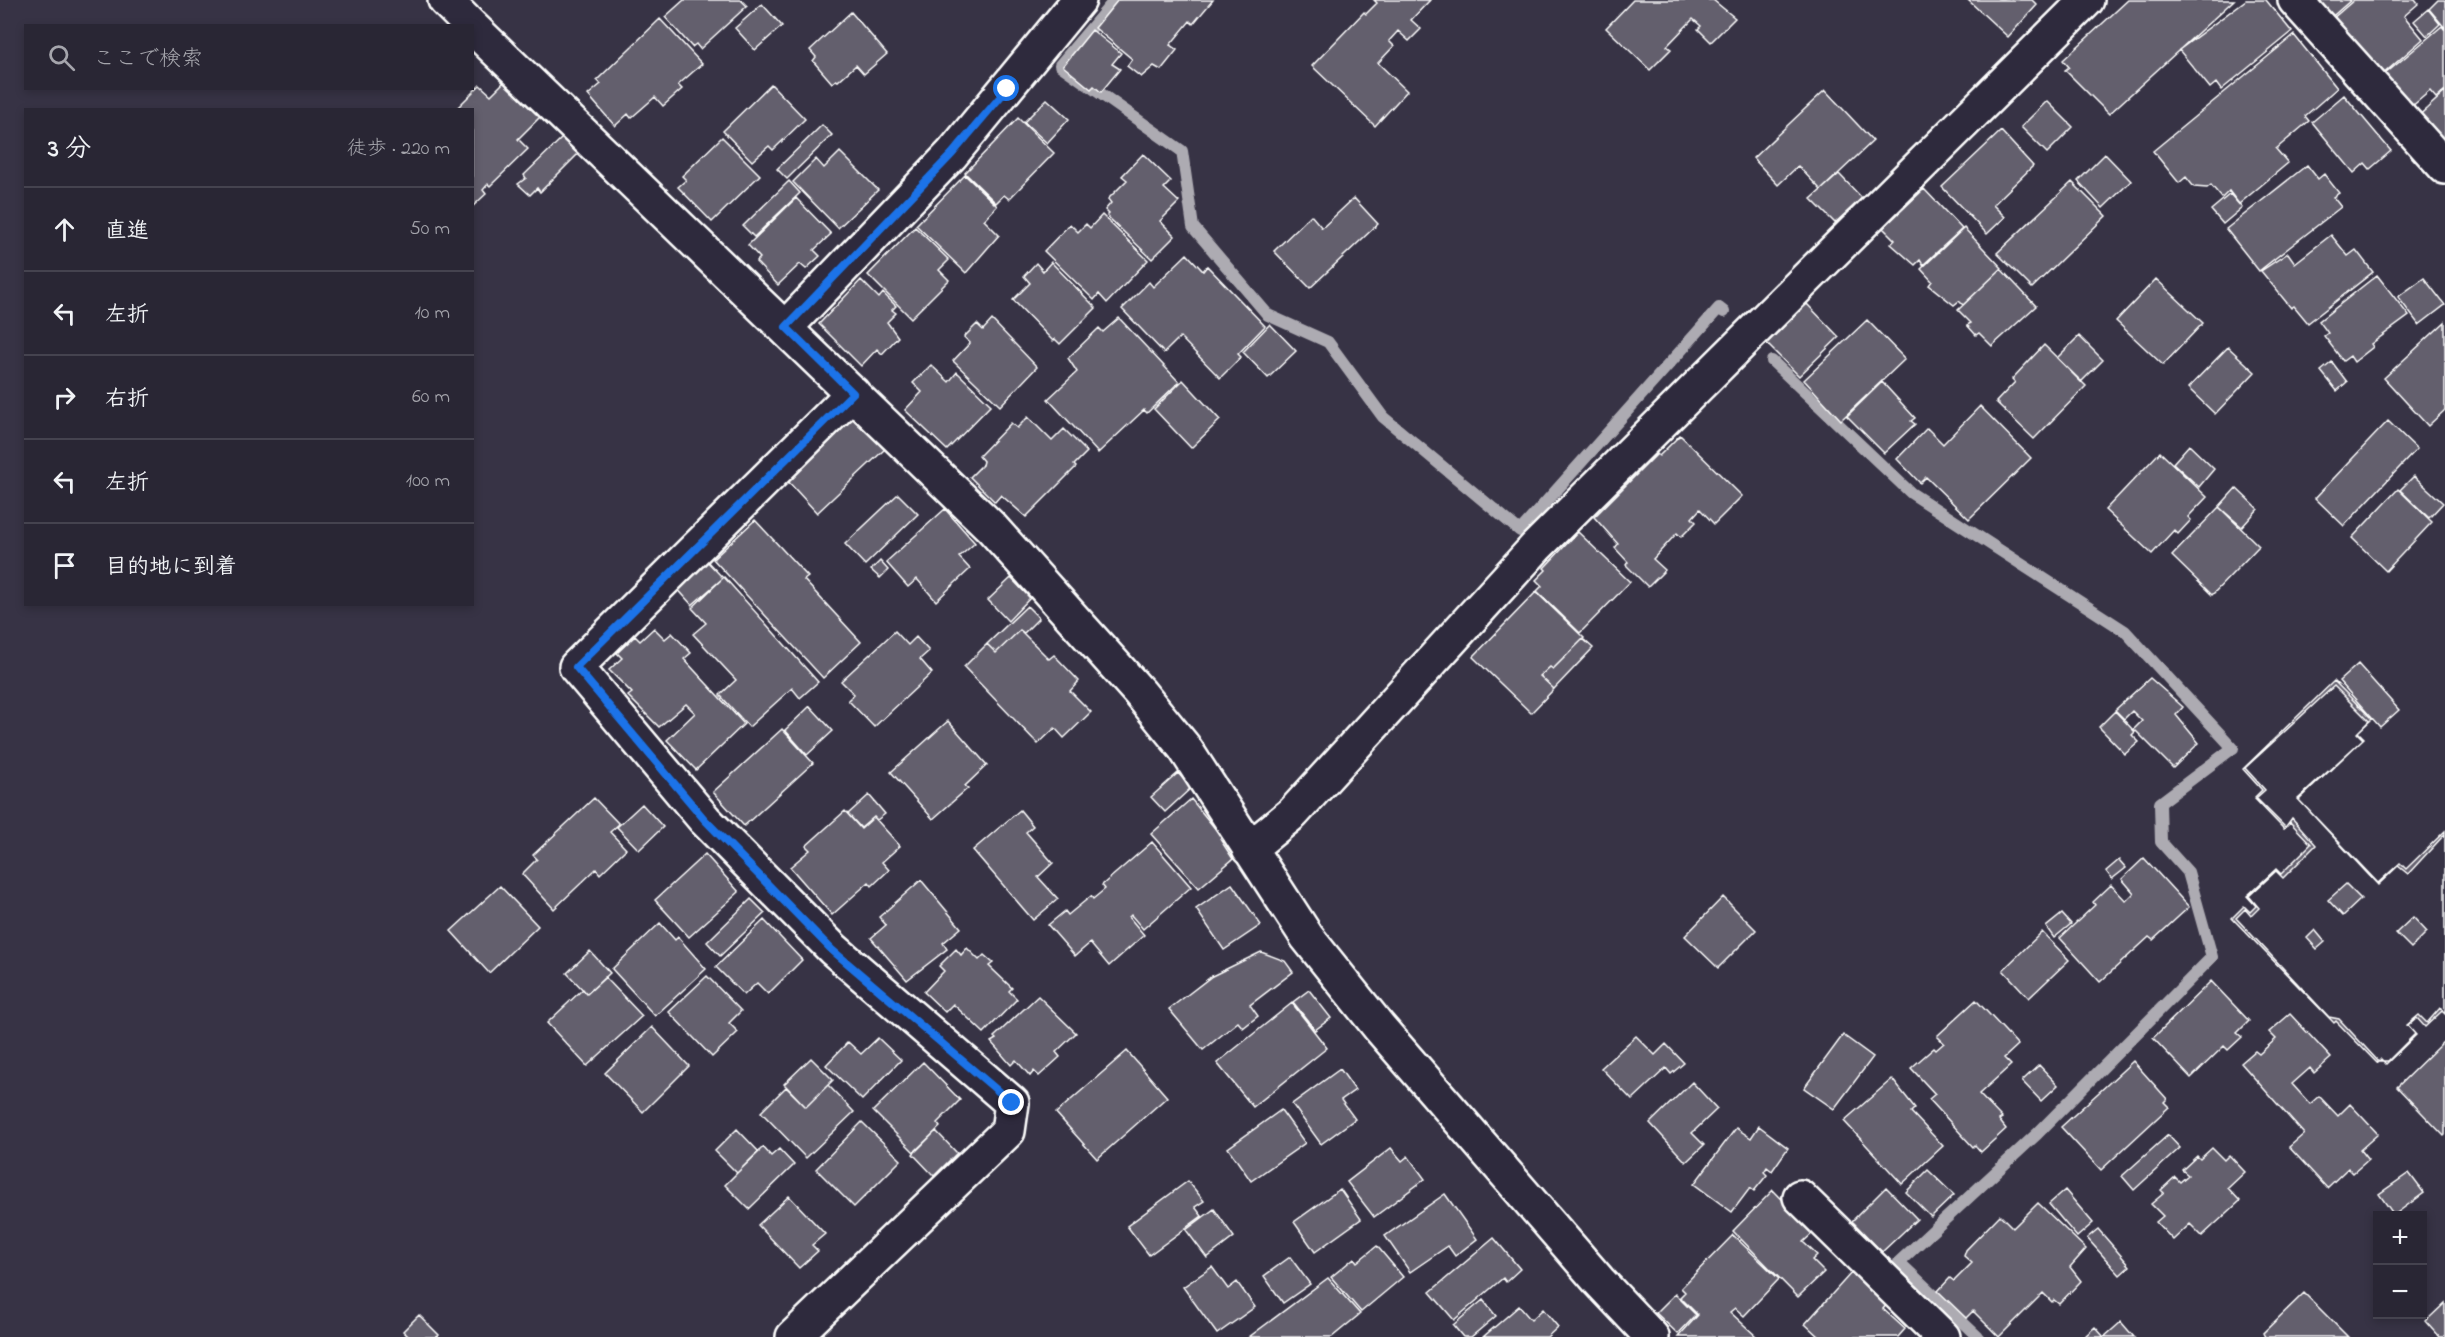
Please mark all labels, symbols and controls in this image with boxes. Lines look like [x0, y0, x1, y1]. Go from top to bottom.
search box [24, 24, 474, 90]
icon: search [45, 41, 78, 74]
text: ここで検索 [93, 44, 203, 76]
route start [993, 75, 1019, 101]
text: 3 分 [48, 131, 91, 169]
text: 徒歩 · 220 m [347, 135, 450, 164]
icon: ahead [48, 213, 81, 246]
text: 50 m [409, 215, 450, 244]
text: 直進 [105, 216, 149, 248]
icon: left [48, 297, 81, 330]
text: 10 m [414, 299, 450, 328]
text: 左折 [105, 300, 149, 332]
icon: right [48, 381, 81, 414]
text: 60 m [412, 383, 450, 412]
text: 右折 [105, 384, 149, 416]
icon: left [48, 465, 81, 498]
text: 100 m [406, 467, 450, 496]
text: 左折 [105, 468, 149, 500]
icon: arrive [48, 549, 81, 582]
text: 目的地に到着 [105, 552, 237, 584]
route end [998, 1089, 1024, 1115]
map controls [2373, 1211, 2427, 1319]
button: + [2373, 1211, 2427, 1265]
button: − [2373, 1265, 2427, 1319]

